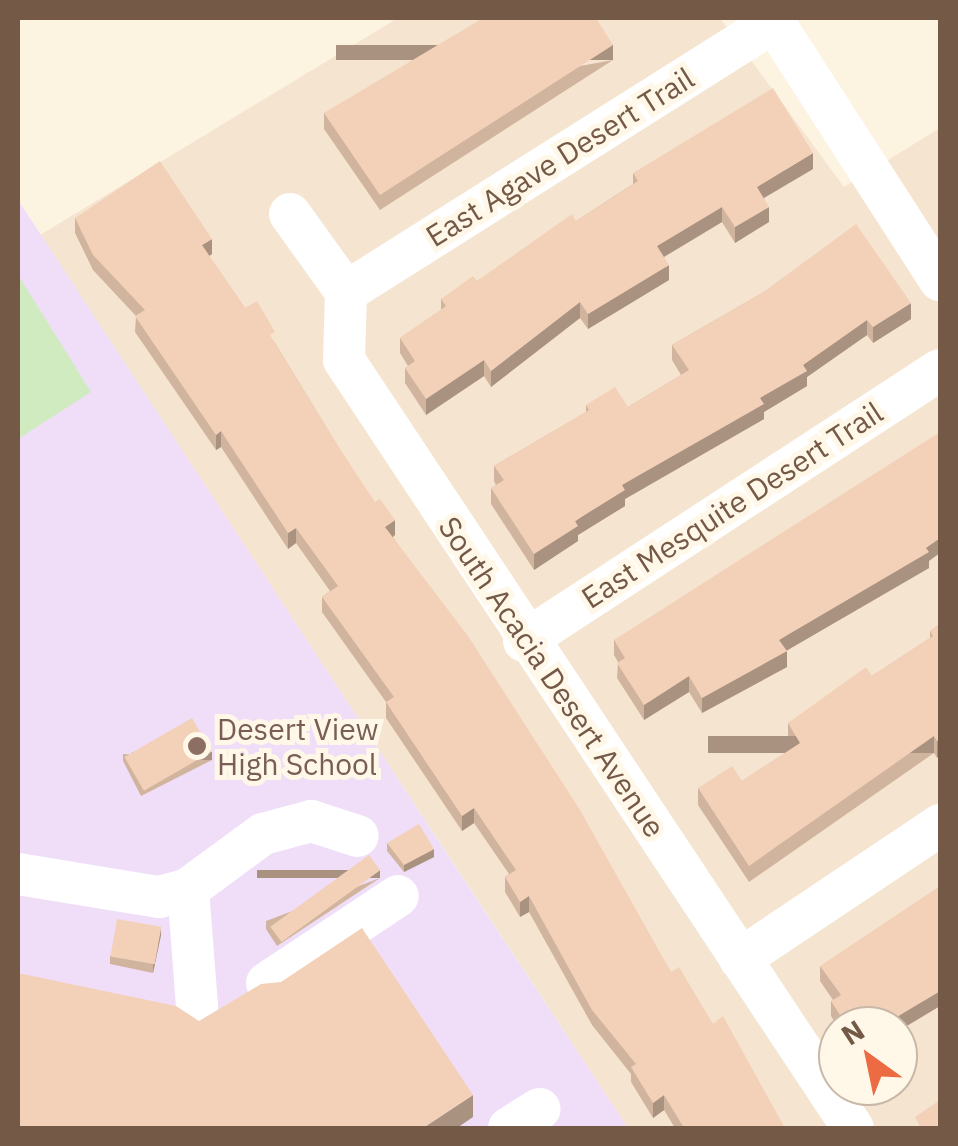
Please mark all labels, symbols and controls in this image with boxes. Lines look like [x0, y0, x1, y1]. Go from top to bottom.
street label: East Agave Desert Trail [419, 60, 701, 254]
street label: East Mesquite Desert Trail [575, 394, 889, 616]
street label: South Acacia Desert Avenue [431, 510, 673, 844]
place label: Desert View High School [217, 711, 379, 782]
marker: Desert View High School [186, 735, 208, 757]
north arrow [818, 1006, 918, 1106]
text: N [834, 1011, 871, 1053]

